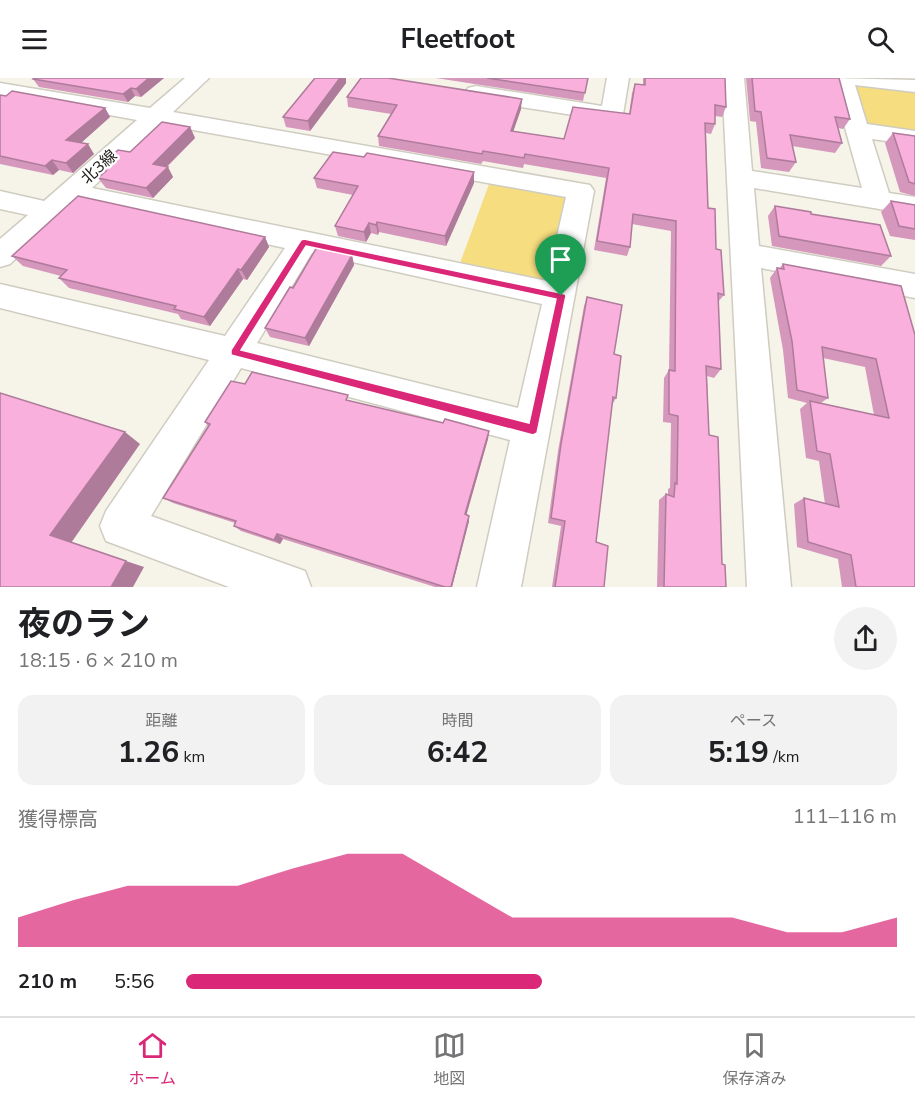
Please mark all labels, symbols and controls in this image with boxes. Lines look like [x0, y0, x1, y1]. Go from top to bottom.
text: Fleetfoot [401, 21, 515, 58]
icon: menu [18, 23, 51, 56]
icon: search [864, 23, 897, 56]
street label: 北3線 [76, 145, 122, 189]
pin [535, 234, 586, 296]
icon: arrive [544, 243, 577, 276]
text: 夜のラン [18, 602, 150, 647]
button: share [834, 607, 897, 670]
text: 18:15 · 6 × 210 m [18, 647, 178, 674]
text: 距離 [145, 710, 178, 732]
text: 時間 [441, 710, 474, 732]
text: ペース [730, 710, 777, 732]
text: 1.26 [118, 732, 179, 773]
text: 6:42 [427, 732, 488, 773]
text: 5:19 [708, 732, 769, 773]
text: km [179, 746, 205, 768]
text: /km [769, 746, 799, 768]
text: 111–116 m [793, 803, 897, 830]
text: 獲得標高 [18, 806, 98, 833]
text: 210 m [18, 968, 77, 995]
text: 5:56 [114, 968, 155, 995]
tab: ホーム [128, 1029, 176, 1090]
tab: 地図 [433, 1029, 466, 1090]
tab: 保存済み [723, 1029, 787, 1090]

